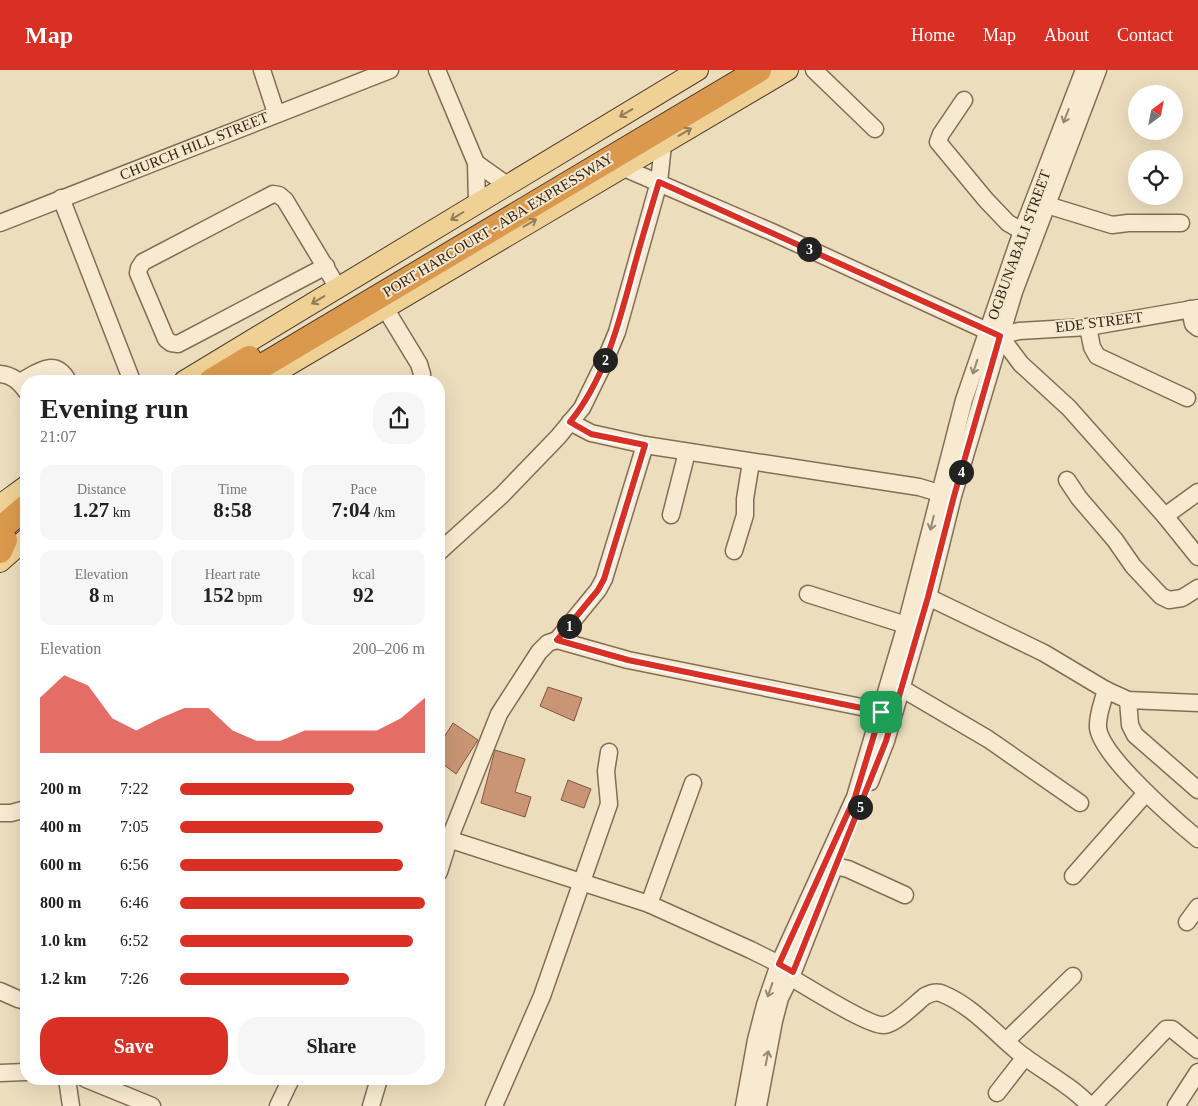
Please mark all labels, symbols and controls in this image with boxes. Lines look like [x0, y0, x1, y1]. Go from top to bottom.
text: Map [25, 22, 73, 48]
text: Home [911, 25, 955, 45]
text: Map [983, 25, 1016, 45]
text: About [1044, 25, 1089, 45]
text: Contact [1117, 25, 1173, 45]
north arrow [1128, 85, 1182, 140]
map controls [1128, 85, 1183, 205]
one-way arrow [1061, 108, 1070, 123]
street label: CHURCH HILL STREET [117, 109, 271, 183]
one-way arrow [620, 109, 634, 119]
one-way arrow [678, 126, 692, 136]
street label: PORT HARCOURT - ABA EXPRESSWAY [380, 150, 616, 300]
button: locate [1128, 150, 1183, 205]
street label: OGBUNABALI STREET [984, 168, 1054, 322]
one-way arrow [451, 211, 465, 221]
one-way arrow [523, 218, 537, 228]
pin: 3 [796, 236, 822, 262]
text: 3 [806, 242, 813, 257]
one-way arrow [312, 295, 326, 305]
street label: EDE STREET [1054, 309, 1144, 335]
pin: 2 [592, 348, 618, 372]
text: 2 [602, 353, 609, 368]
one-way arrow [970, 359, 979, 374]
button: share [373, 392, 425, 444]
text: Evening run [40, 393, 189, 424]
text: 21:07 [40, 428, 76, 445]
pin: 4 [948, 460, 974, 484]
text: 4 [958, 465, 965, 480]
text: Distance [77, 482, 126, 497]
text: Time [218, 482, 247, 497]
text: Pace [350, 482, 377, 497]
text: 1.27 [72, 498, 109, 522]
text: 8:58 [213, 498, 252, 522]
text: 7:04 [332, 498, 370, 522]
text: km [109, 505, 131, 520]
text: /km [370, 505, 395, 520]
one-way arrow [926, 515, 936, 531]
text: Elevation [75, 567, 128, 582]
text: Heart rate [205, 567, 260, 582]
text: kcal [352, 567, 375, 582]
text: 8 [89, 583, 100, 607]
text: 152 [203, 583, 234, 607]
text: 92 [353, 583, 374, 607]
text: m [100, 590, 114, 605]
text: bpm [234, 590, 262, 605]
pin: 1 [556, 614, 582, 638]
text: 1 [566, 619, 573, 634]
text: Elevation [40, 640, 101, 657]
text: 200–206 m [353, 640, 425, 657]
pin [860, 691, 902, 733]
icon: arrive [867, 698, 895, 726]
text: 200 m [40, 780, 81, 797]
text: 7:22 [120, 780, 148, 797]
pin: 5 [848, 794, 872, 820]
text: 5 [857, 800, 864, 815]
text: 400 m [40, 818, 81, 835]
text: 7:05 [120, 818, 148, 835]
text: 600 m [40, 856, 81, 873]
text: 6:56 [120, 856, 148, 873]
text: 800 m [40, 894, 81, 911]
text: 6:46 [120, 894, 148, 911]
text: 1.0 km [40, 932, 86, 949]
text: 6:52 [120, 932, 148, 949]
text: 1.2 km [40, 970, 86, 987]
text: 7:26 [120, 970, 148, 987]
one-way arrow [765, 982, 774, 997]
button: Save [40, 1017, 228, 1075]
button: Share [238, 1017, 425, 1075]
one-way arrow [763, 1050, 773, 1066]

